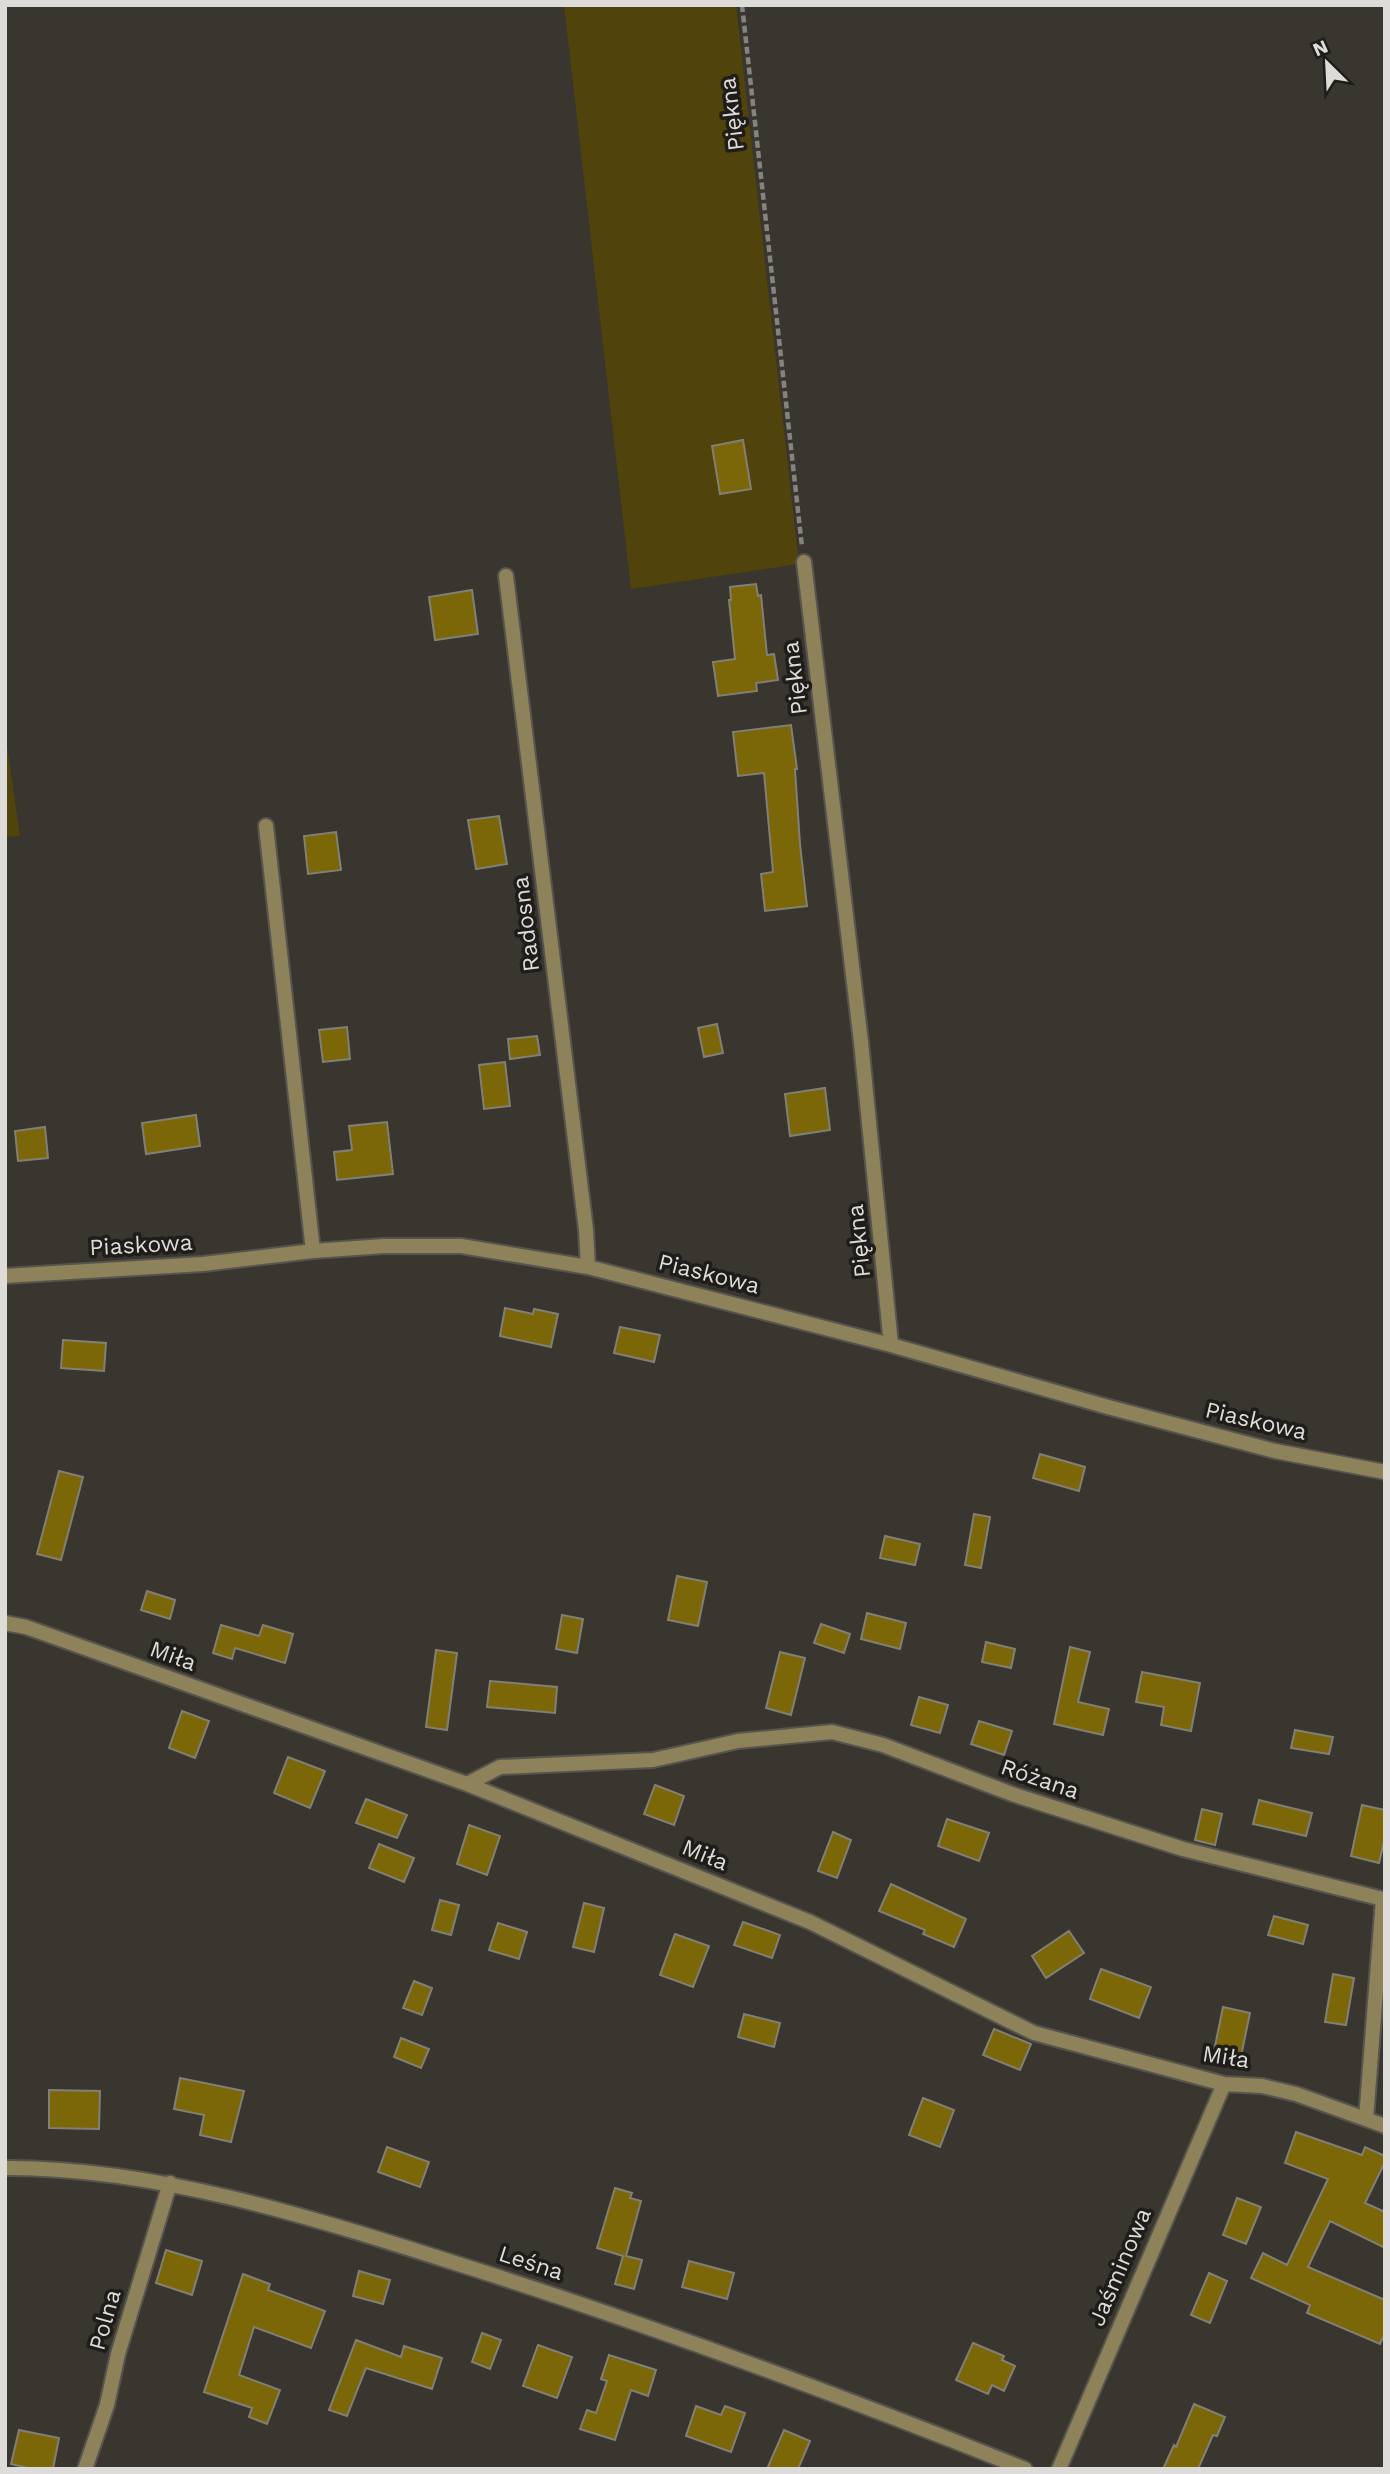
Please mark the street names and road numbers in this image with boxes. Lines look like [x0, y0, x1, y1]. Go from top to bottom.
street label: Piękna [714, 76, 750, 152]
street label: Piękna [777, 640, 813, 716]
street label: Radosna [507, 875, 545, 973]
street label: Piękna [842, 1203, 876, 1279]
street label: Piaskowa [89, 1229, 193, 1261]
street label: Piaskowa [656, 1248, 762, 1300]
street label: Piaskowa [1203, 1396, 1309, 1446]
street label: Miła [146, 1635, 200, 1677]
street label: Różana [997, 1753, 1083, 1805]
street label: Miła [678, 1834, 732, 1876]
street label: Miła [1201, 2040, 1251, 2074]
street label: Jaśminowa [1083, 2204, 1157, 2330]
street label: Leśna [495, 2240, 567, 2286]
street label: Polna [83, 2287, 127, 2353]

